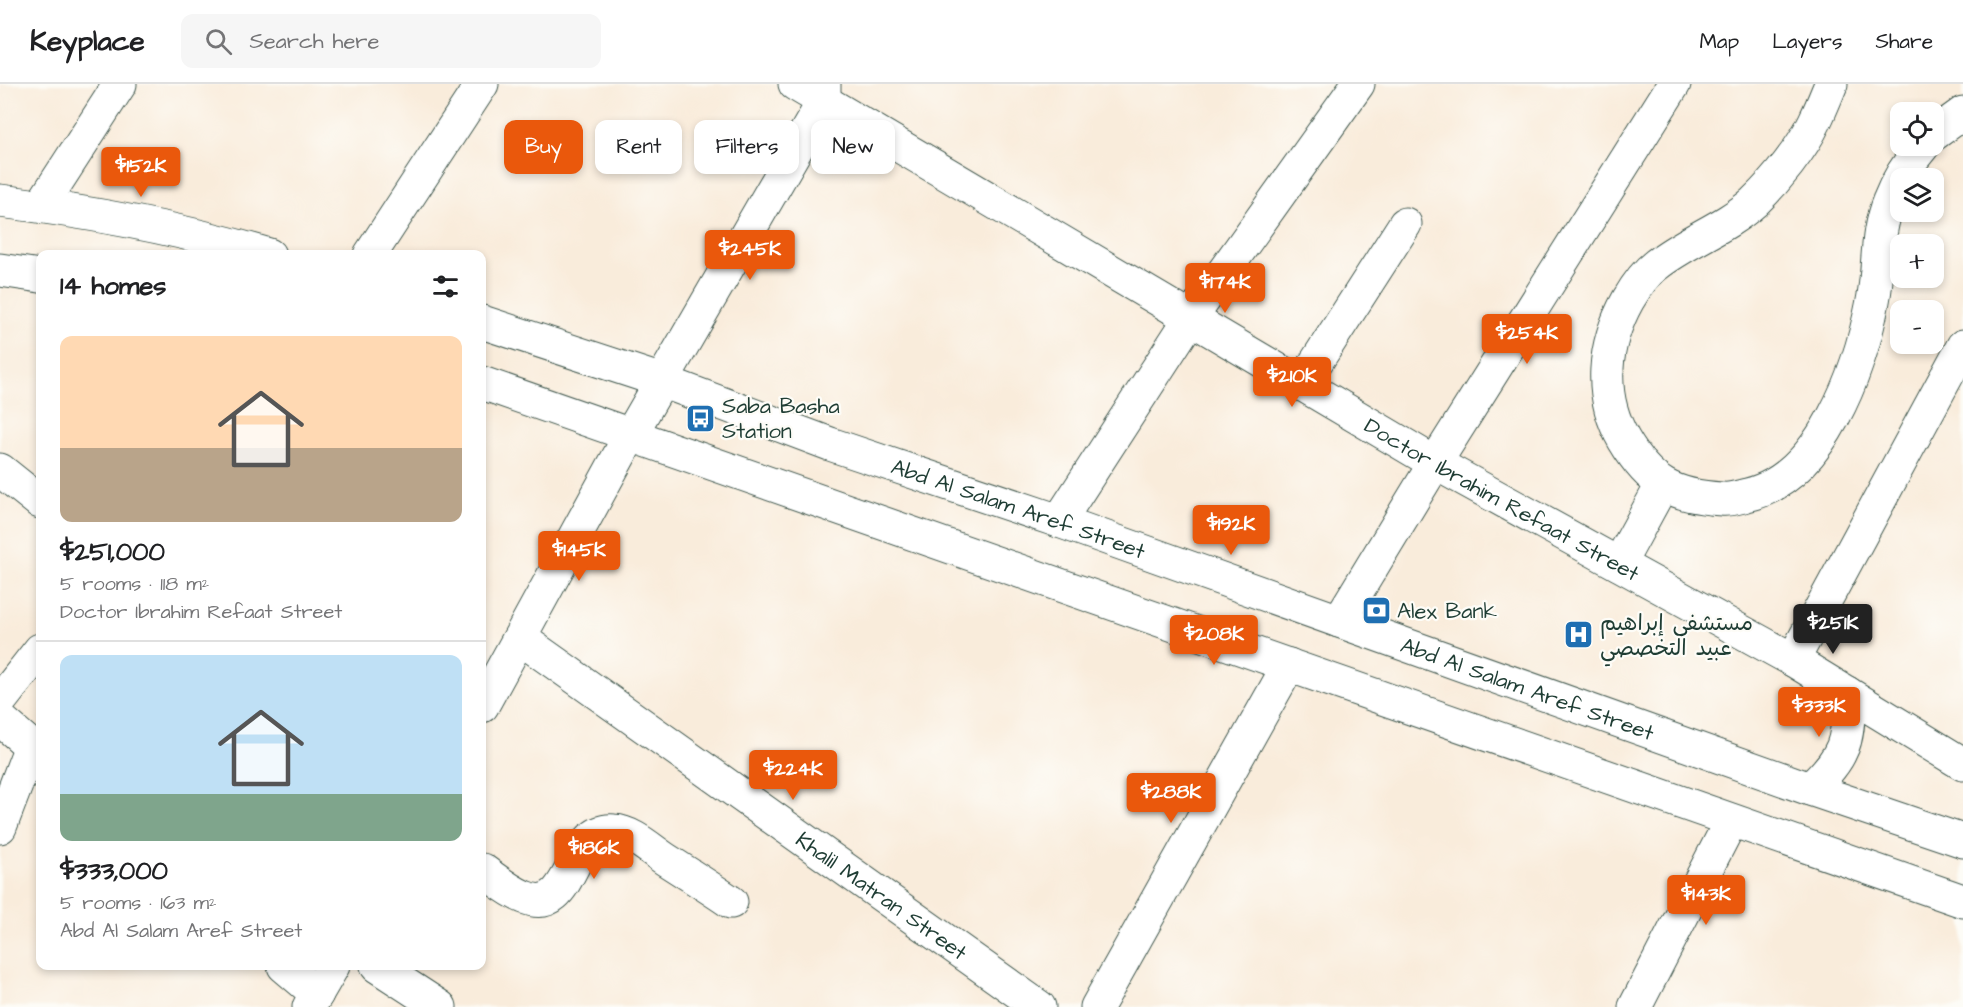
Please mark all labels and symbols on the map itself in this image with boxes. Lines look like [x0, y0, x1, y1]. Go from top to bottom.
pin: $152K [99, 147, 183, 198]
pin: $245K [708, 230, 792, 281]
pin: $174K [1183, 263, 1267, 314]
pin: $254K [1485, 314, 1569, 365]
pin: $210K [1250, 357, 1334, 408]
place label: Saba Basha Station [722, 391, 840, 447]
bus stop icon: Saba Basha Station [685, 402, 717, 434]
street label: Doctor Ibrahim Refaat Street [1358, 411, 1645, 590]
street label: Abd Al Salam Aref Street [887, 452, 1149, 568]
pin: $192K [1189, 505, 1273, 556]
pin: $145K [537, 531, 621, 582]
bank icon: Alex Bank [1360, 594, 1392, 626]
place label: Alex Bank [1397, 596, 1497, 627]
pin: $251K [1791, 604, 1875, 655]
place label: مستشفى إبراهيم عبيد التخصصي [1600, 608, 1753, 667]
pin: $208K [1172, 615, 1256, 666]
hospital icon: مستشفى إبراهيم عبيد التخصصي [1563, 619, 1595, 651]
street label: Abd Al Salam Aref Street [1396, 630, 1658, 749]
pin: $333K [1777, 687, 1861, 738]
pin: $224K [751, 750, 835, 801]
pin: $288K [1129, 773, 1213, 824]
street label: Khalil Matran Street [789, 825, 973, 968]
pin: $186K [552, 829, 636, 880]
pin: $143K [1664, 875, 1748, 926]

